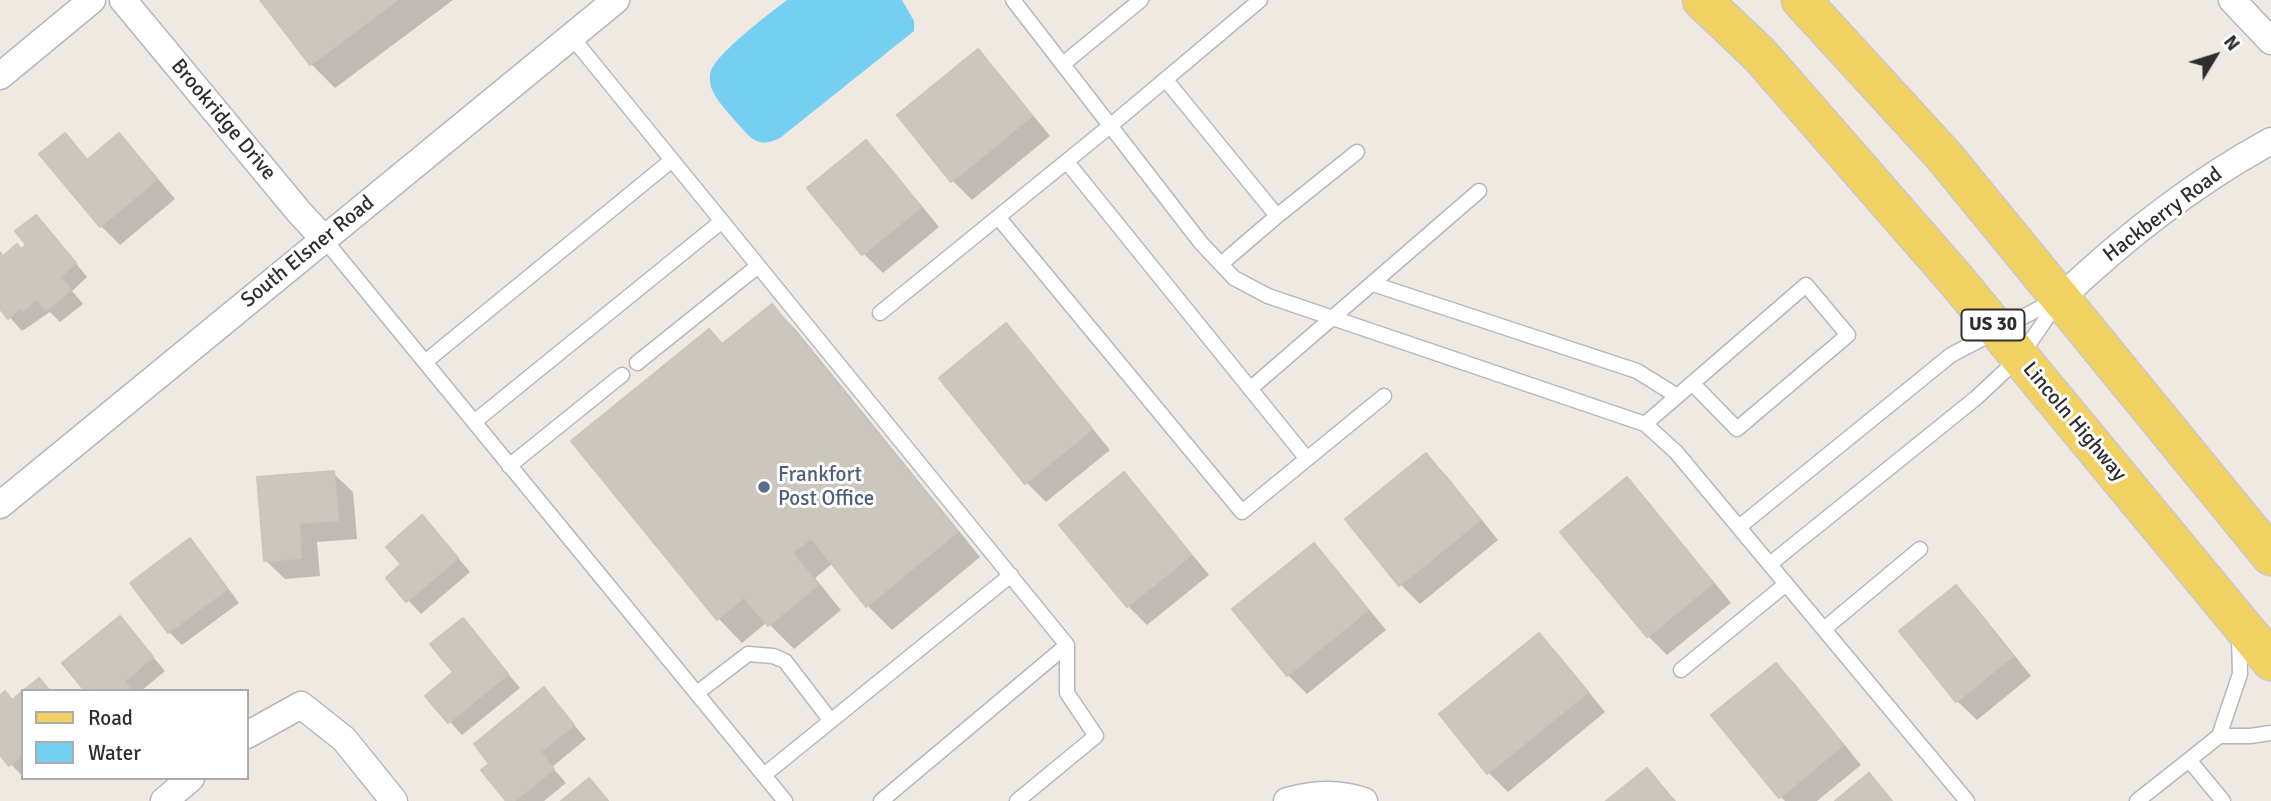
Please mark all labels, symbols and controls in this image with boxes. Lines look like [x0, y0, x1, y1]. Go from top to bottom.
north arrow [2180, 21, 2250, 91]
text: N [2218, 30, 2245, 56]
street label: Brookridge Drive [165, 54, 281, 186]
street label: Hackberry Road [2099, 162, 2227, 268]
street label: South Elsner Road [236, 191, 380, 313]
road number: US 30 [1962, 310, 2024, 340]
street label: Lincoln Highway [2017, 357, 2131, 487]
place label: Frankfort Post Office [778, 462, 874, 512]
marker: Frankfort Post Office [756, 479, 772, 495]
legend [21, 689, 248, 780]
text: Road [88, 705, 133, 731]
text: Water [88, 740, 141, 766]

